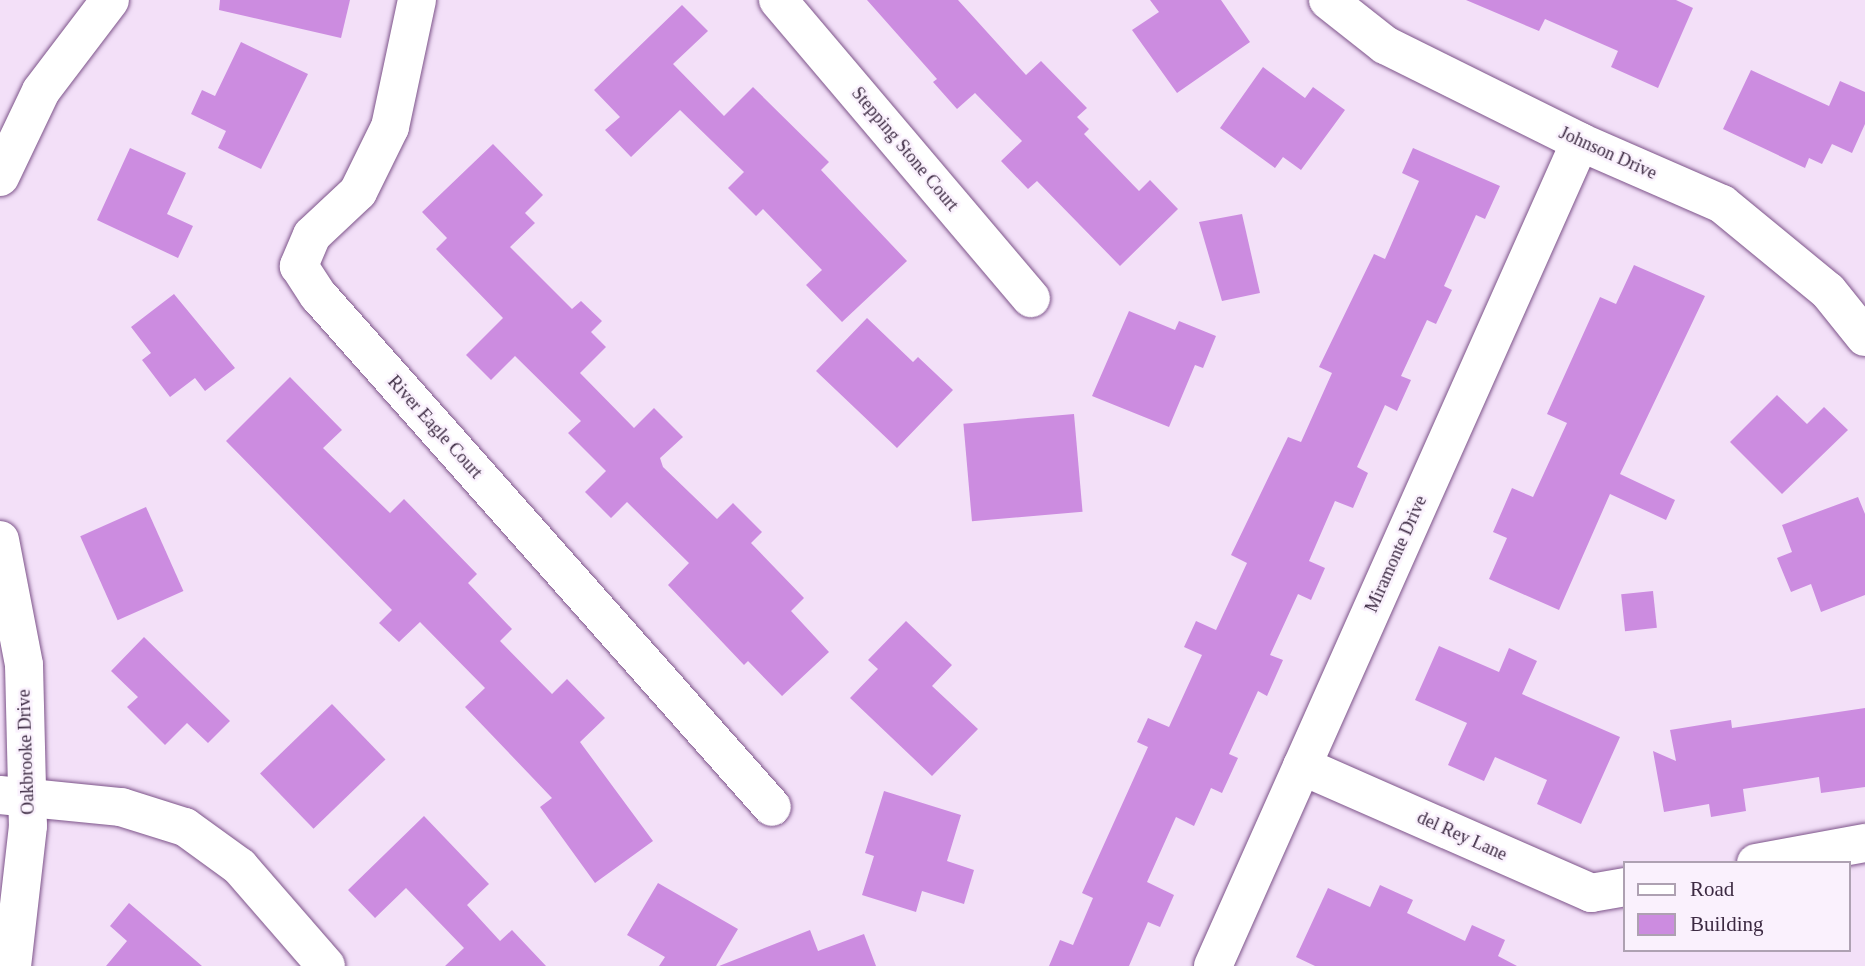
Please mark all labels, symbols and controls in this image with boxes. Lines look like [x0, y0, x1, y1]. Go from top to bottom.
street label: Stepping Stone Court [847, 83, 963, 215]
street label: Johnson Drive [1556, 122, 1660, 184]
street label: River Eagle Court [383, 371, 487, 483]
street label: Miramonte Drive [1361, 492, 1431, 616]
street label: Oakbrooke Drive [13, 689, 39, 815]
street label: del Rey Lane [1414, 807, 1510, 865]
legend [1624, 861, 1851, 952]
text: Road [1690, 877, 1734, 901]
text: Building [1690, 912, 1764, 936]

